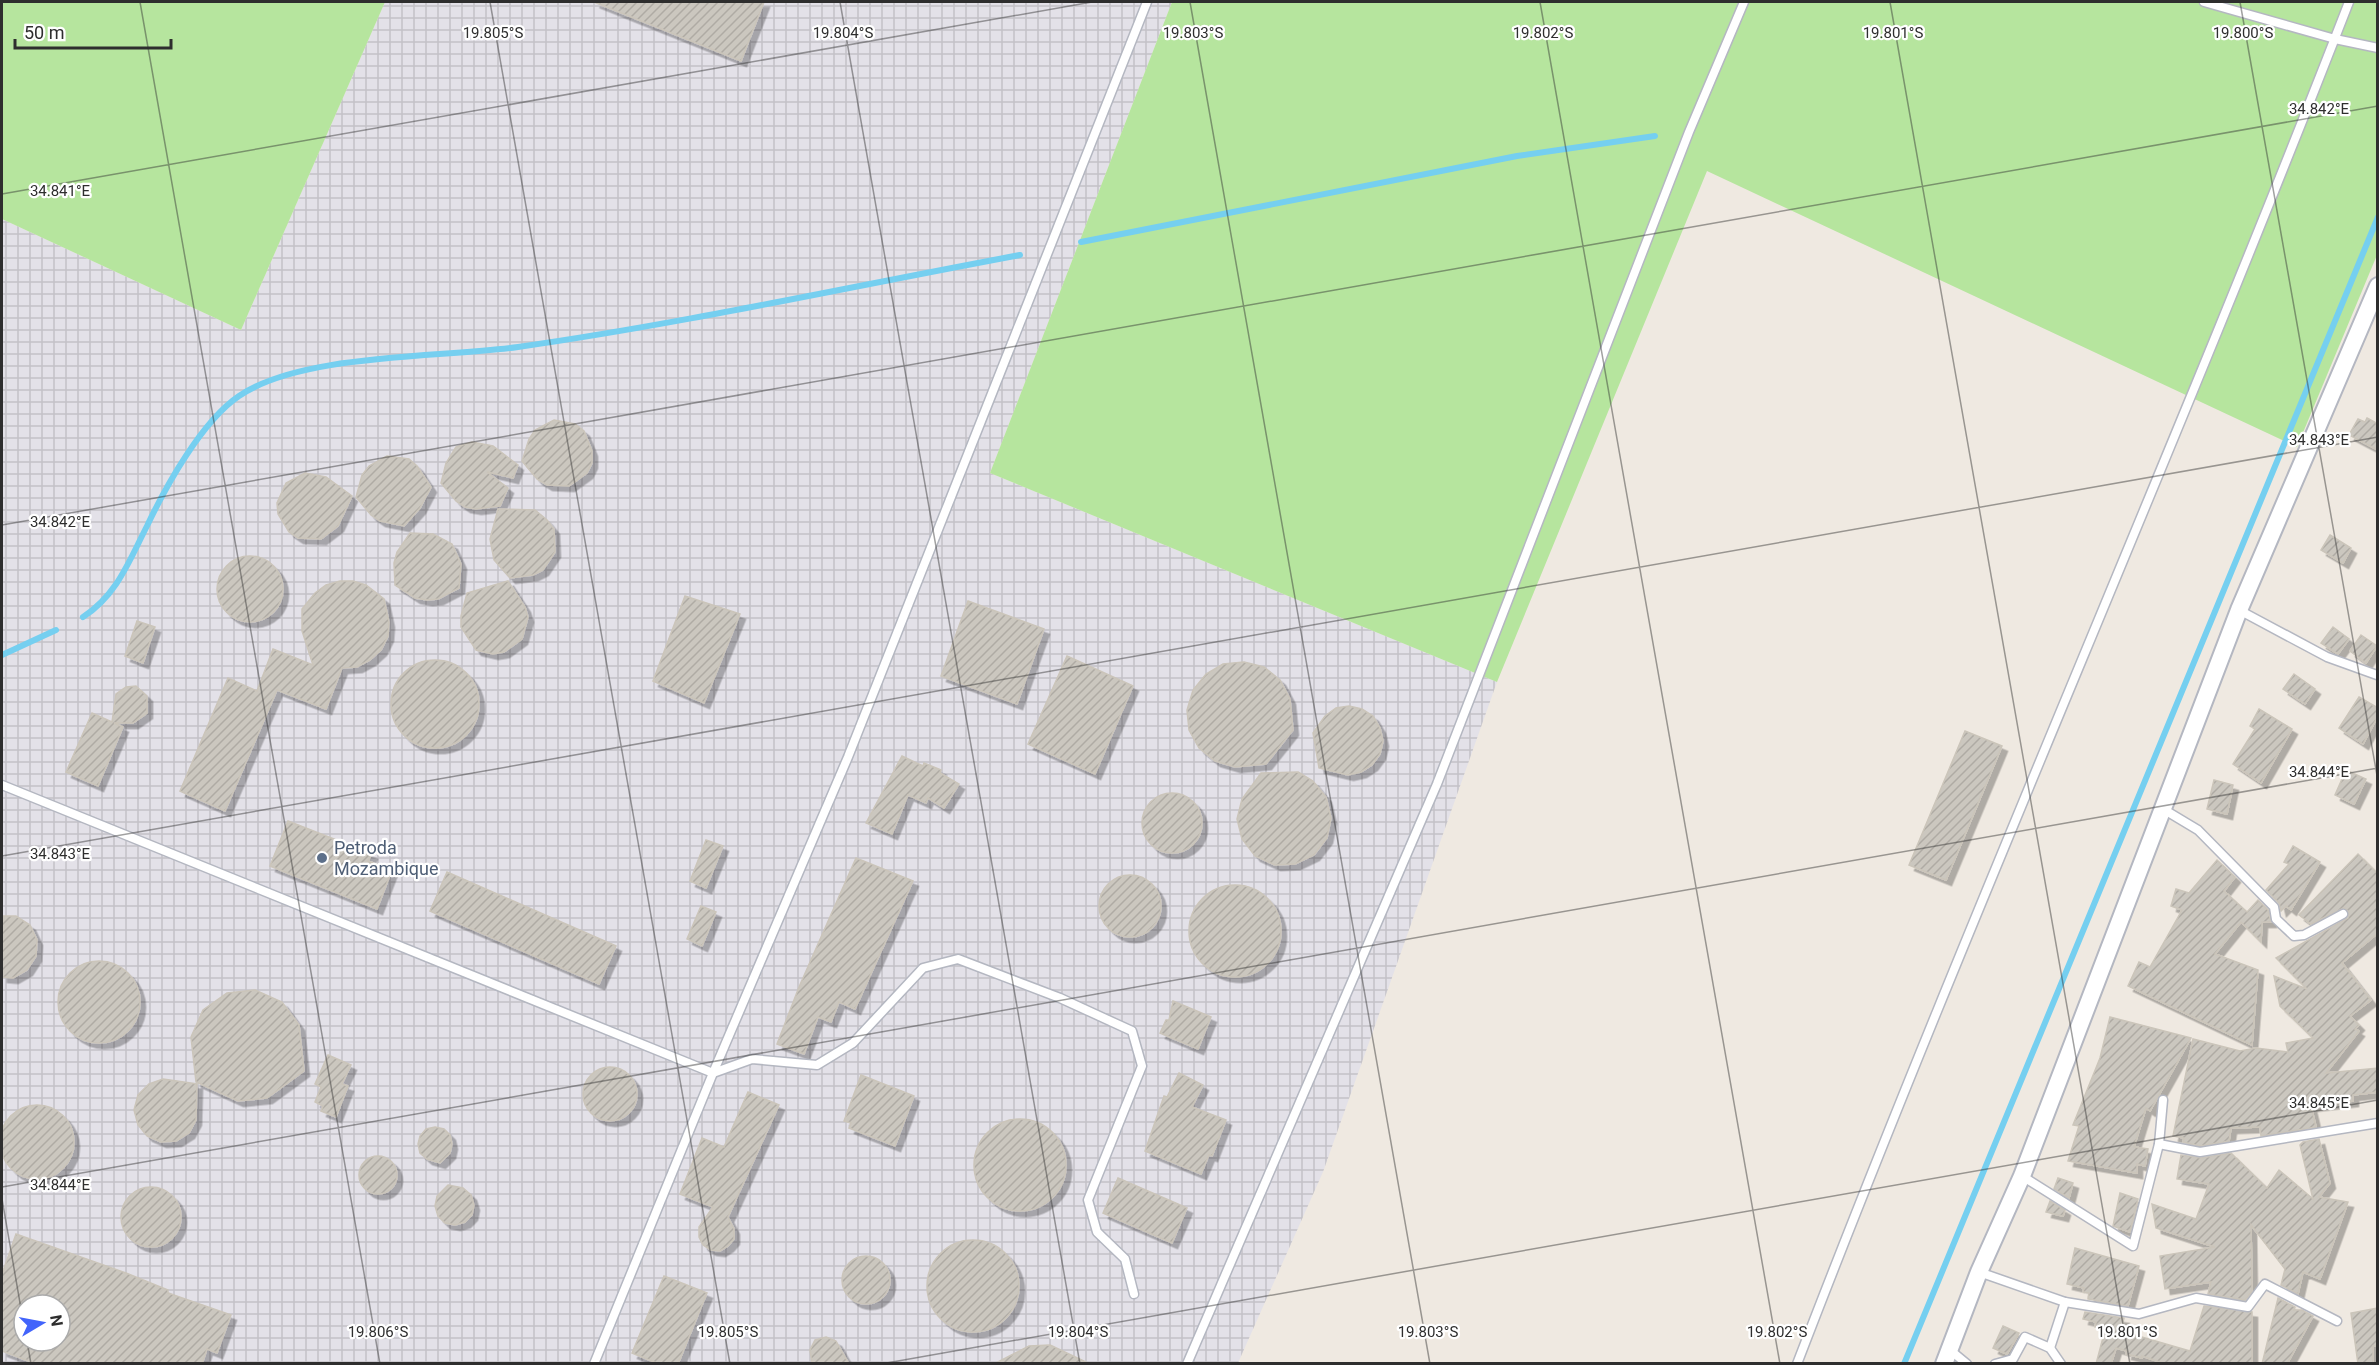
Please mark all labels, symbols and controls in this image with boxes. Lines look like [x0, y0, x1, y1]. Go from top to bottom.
scale bar [15, 12, 171, 50]
text: 50 m [24, 22, 64, 43]
text: 19.805°S [463, 24, 523, 42]
text: 19.804°S [813, 24, 873, 42]
text: 19.803°S [1163, 24, 1223, 42]
text: 19.802°S [1513, 24, 1573, 42]
text: 19.801°S [1863, 24, 1923, 42]
text: 19.800°S [2213, 24, 2273, 42]
text: 34.842°E [2289, 100, 2350, 118]
text: 34.841°E [30, 182, 91, 200]
text: 34.843°E [2289, 431, 2350, 449]
text: 34.842°E [30, 513, 91, 531]
text: 34.844°E [2289, 763, 2350, 781]
place label: Petroda Mozambique [334, 837, 439, 879]
text: 34.843°E [30, 845, 91, 863]
marker: Petroda Mozambique [315, 851, 329, 865]
text: 34.845°E [2289, 1094, 2350, 1112]
text: 34.844°E [30, 1176, 91, 1194]
north arrow [12, 1293, 72, 1353]
text: N [46, 1313, 67, 1328]
text: 19.806°S [348, 1323, 408, 1341]
text: 19.805°S [698, 1323, 758, 1341]
text: 19.804°S [1048, 1323, 1108, 1341]
text: 19.803°S [1398, 1323, 1458, 1341]
text: 19.802°S [1747, 1323, 1807, 1341]
text: 19.801°S [2097, 1323, 2157, 1341]

